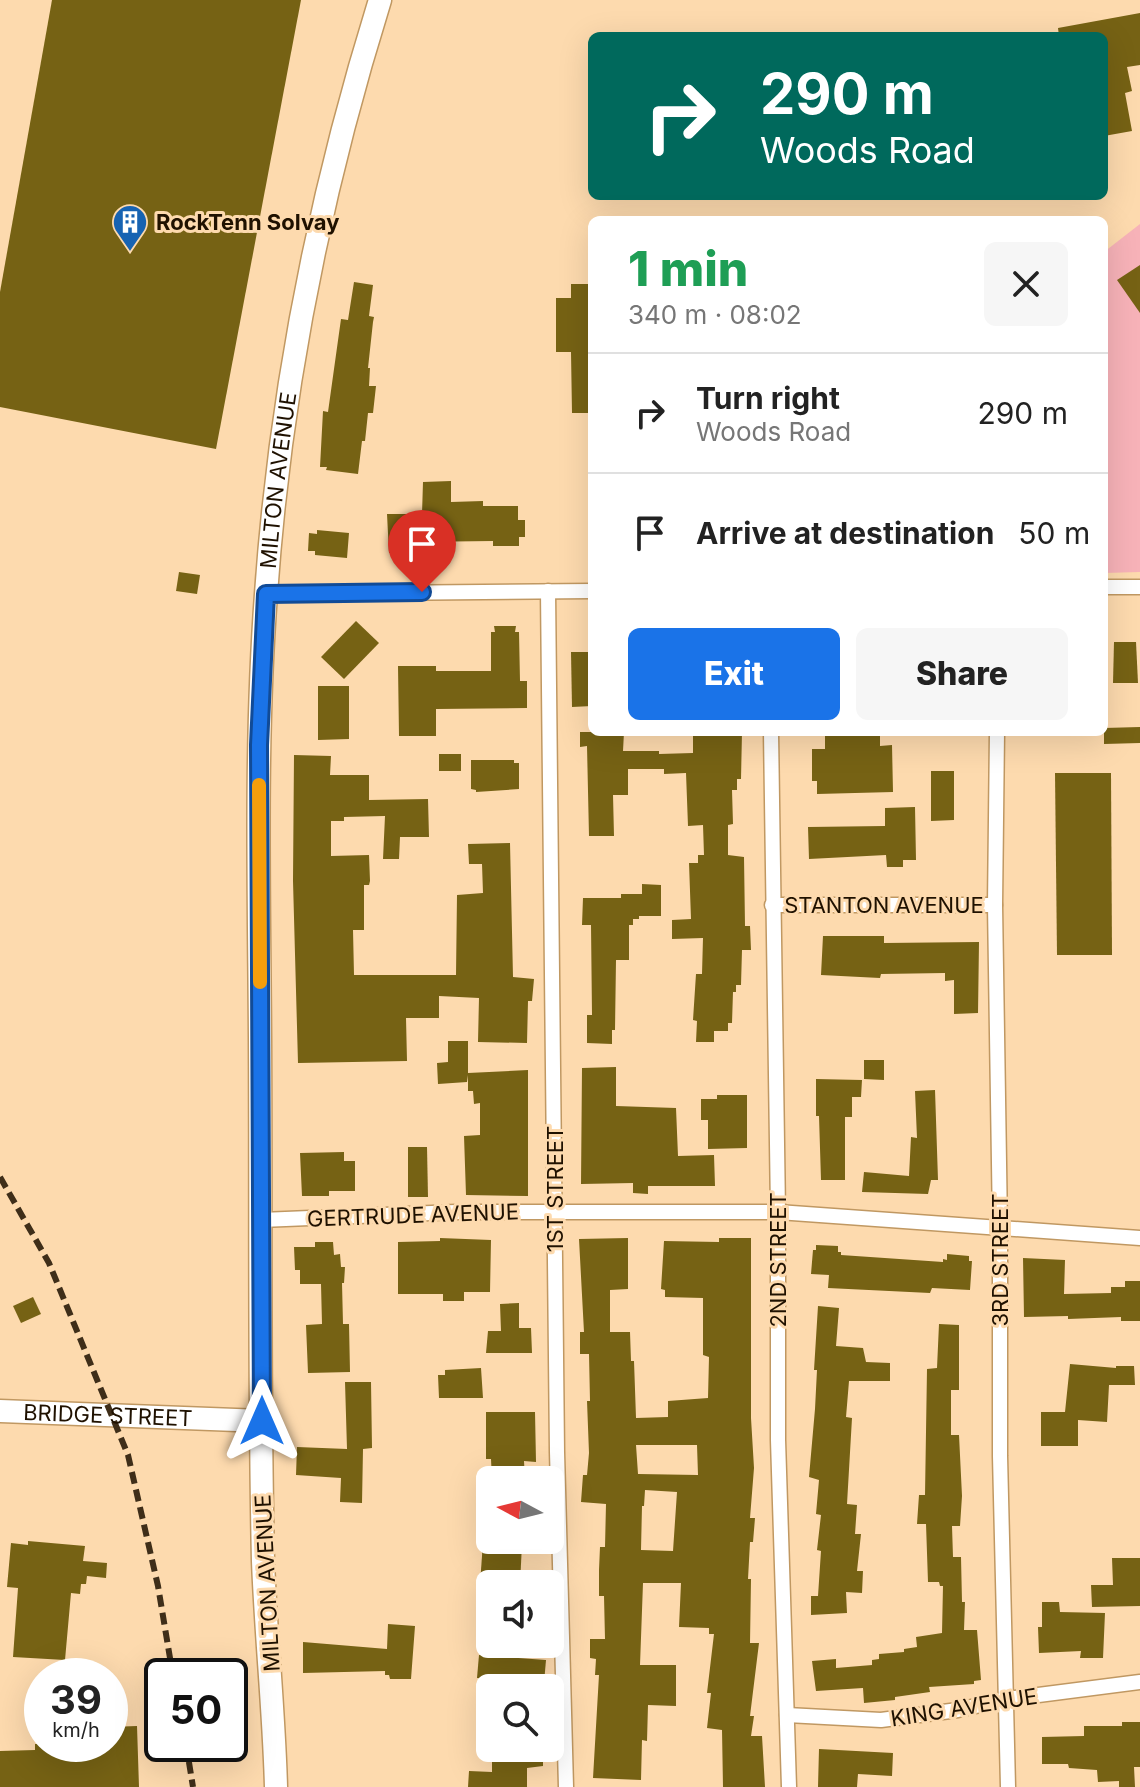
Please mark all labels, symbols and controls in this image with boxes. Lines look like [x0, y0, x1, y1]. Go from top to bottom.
text: 290 m [760, 60, 934, 128]
icon: right [628, 64, 732, 168]
text: Woods Road [760, 128, 975, 172]
building icon: RockTenn Solvay [111, 203, 149, 253]
place label: RockTenn Solvay [156, 209, 340, 235]
text: 1 min [628, 239, 748, 298]
button: close [984, 242, 1068, 326]
text: 340 m · 08:02 [628, 299, 802, 330]
text: Turn right [696, 380, 840, 416]
street label: MILTON AVENUE [255, 390, 301, 570]
icon: right [628, 391, 672, 435]
text: 290 m [977, 395, 1068, 431]
text: Woods Road [696, 416, 851, 447]
pin [388, 510, 456, 592]
icon: arrive [628, 511, 672, 555]
text: Arrive at destination [696, 515, 994, 551]
text: 50 m [1018, 515, 1090, 551]
icon: arrive [400, 522, 444, 566]
button: Exit [628, 628, 840, 720]
button: Share [856, 628, 1068, 720]
street label: STANTON AVENUE [784, 892, 984, 918]
street label: 1ST STREET [542, 1126, 568, 1252]
street label: 2ND STREET [765, 1192, 791, 1328]
street label: 3RD STREET [987, 1194, 1013, 1326]
street label: GERTRUDE AVENUE [307, 1198, 519, 1232]
position arrow [220, 1379, 304, 1463]
street label: BRIDGE STREET [23, 1399, 193, 1431]
north arrow [476, 1466, 564, 1554]
map controls [476, 1466, 564, 1762]
street label: MILTON AVENUE [249, 1494, 285, 1672]
button: sound [476, 1570, 564, 1658]
speed limit sign: 50 [144, 1658, 248, 1762]
button: search [476, 1674, 564, 1762]
text: 39 [50, 1675, 102, 1724]
street label: KING AVENUE [889, 1683, 1039, 1731]
text: km/h [52, 1718, 100, 1742]

